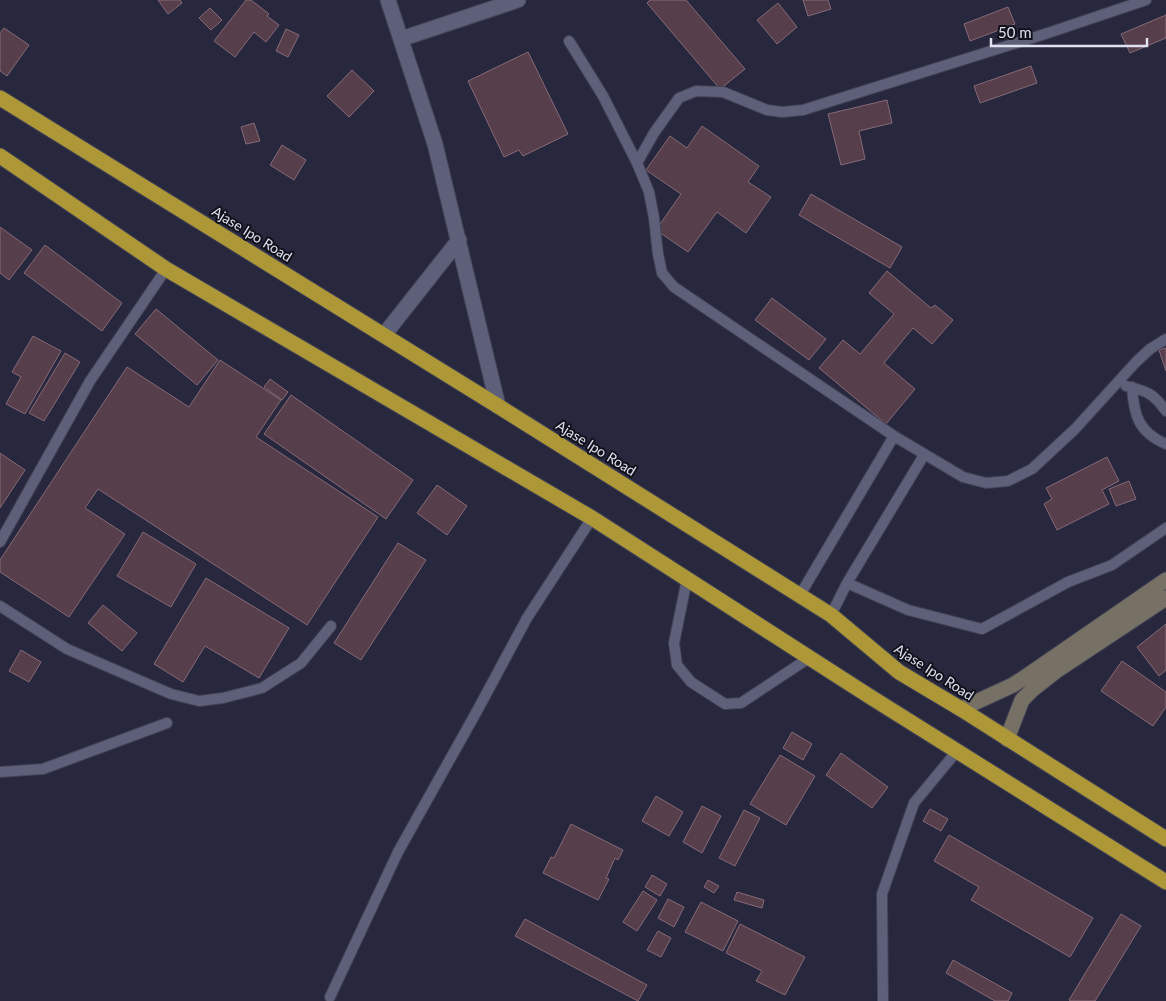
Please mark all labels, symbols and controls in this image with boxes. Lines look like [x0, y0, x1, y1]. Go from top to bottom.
scale bar [991, 15, 1147, 47]
text: 50 m [998, 23, 1032, 41]
street label: Ajase Ipo Road [209, 202, 295, 265]
street label: Ajase Ipo Road [553, 416, 639, 479]
street label: Ajase Ipo Road [891, 640, 977, 704]

